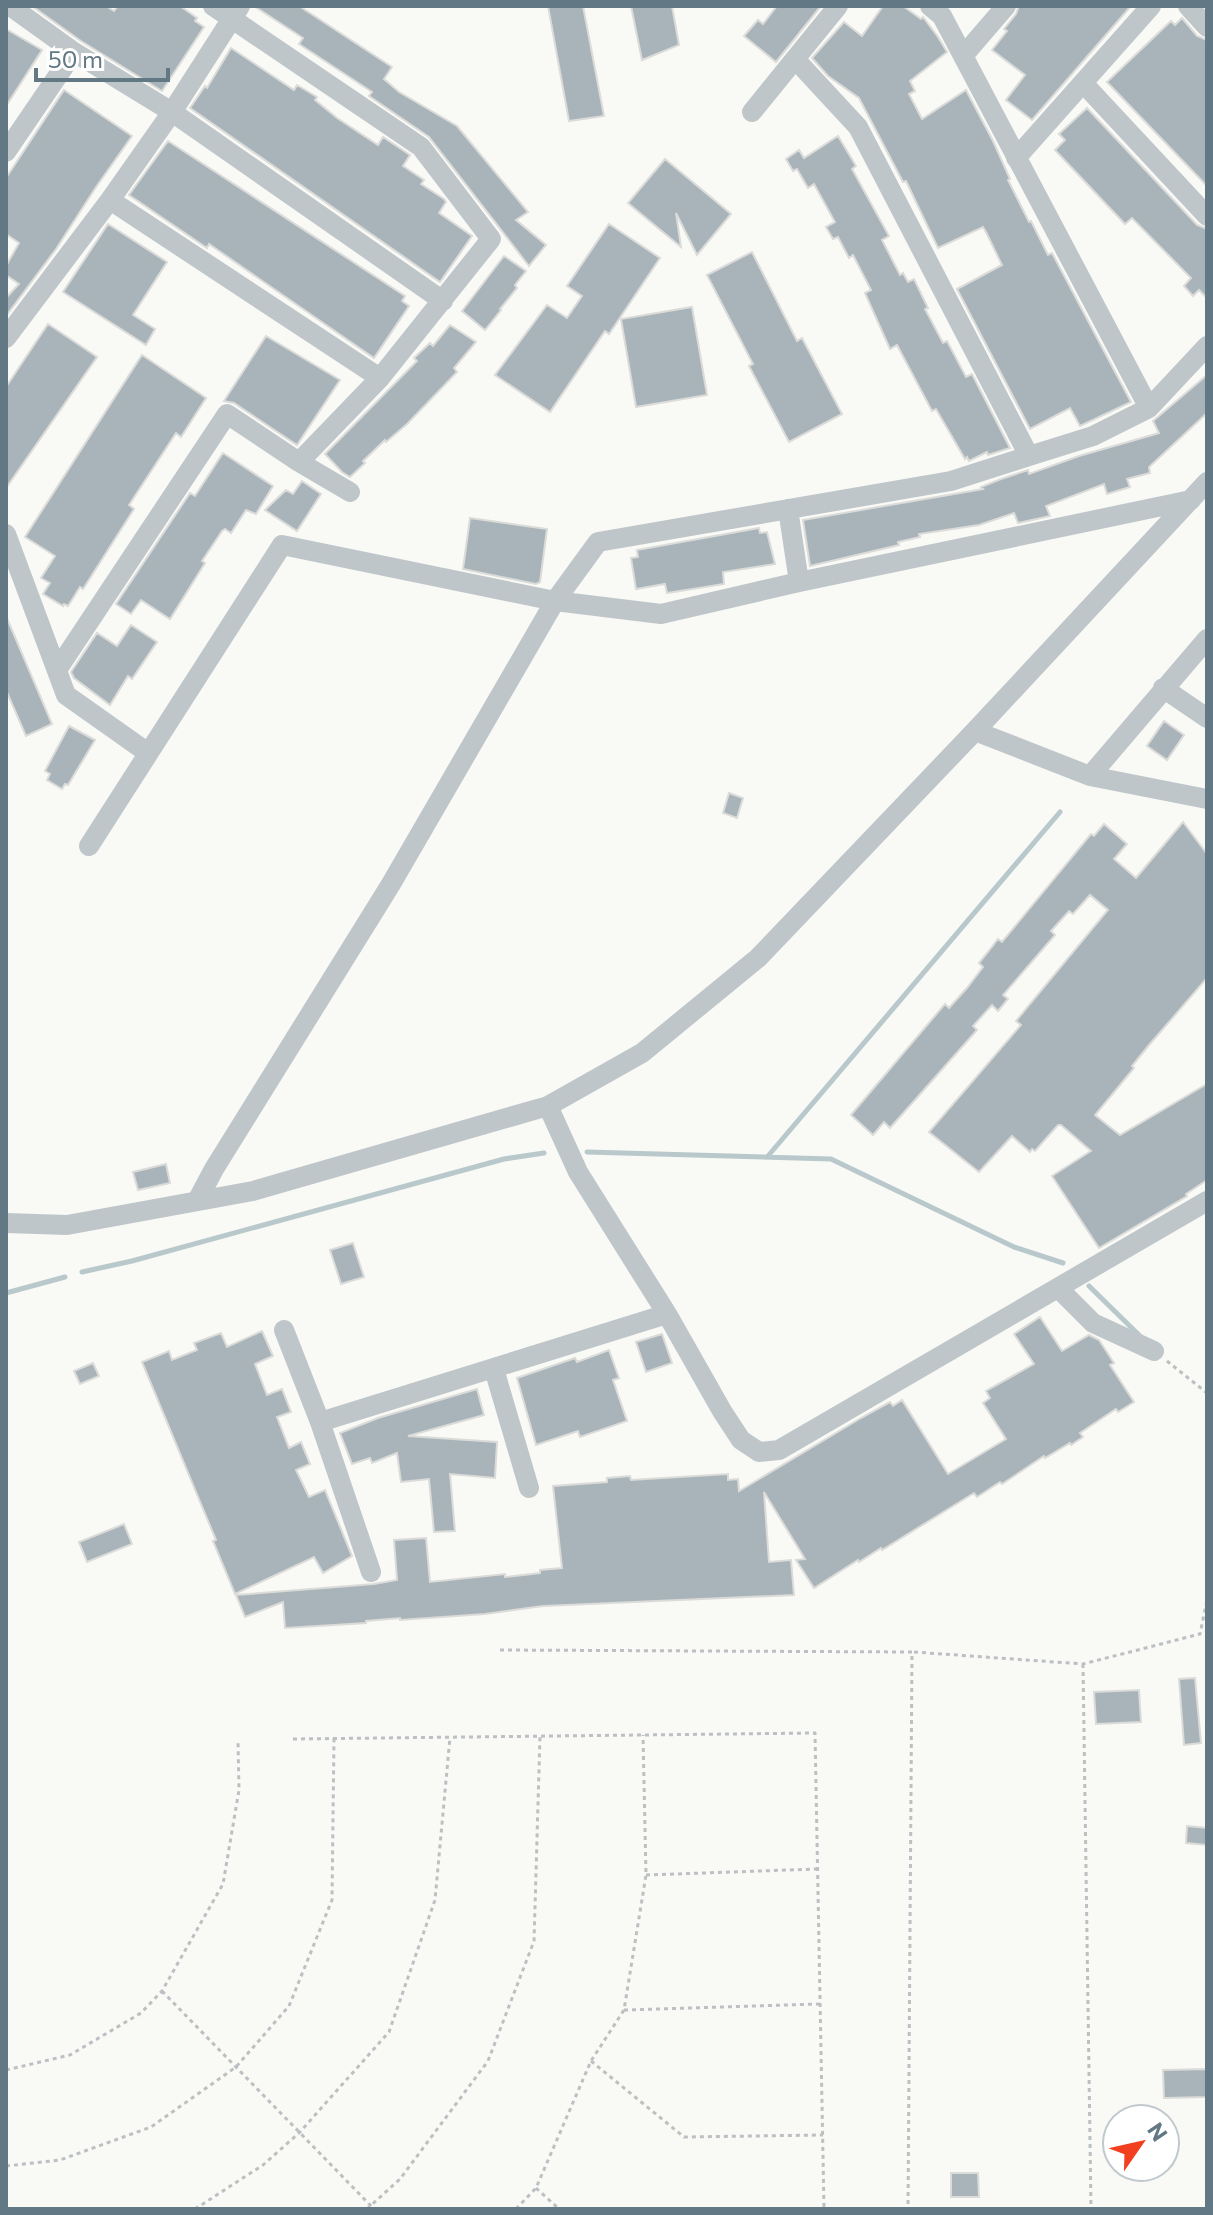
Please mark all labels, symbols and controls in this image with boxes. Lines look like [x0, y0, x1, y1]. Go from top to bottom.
scale bar [36, 32, 168, 82]
text: 50 m [48, 44, 103, 73]
north arrow [1101, 2103, 1181, 2183]
text: N [1142, 2117, 1174, 2146]

